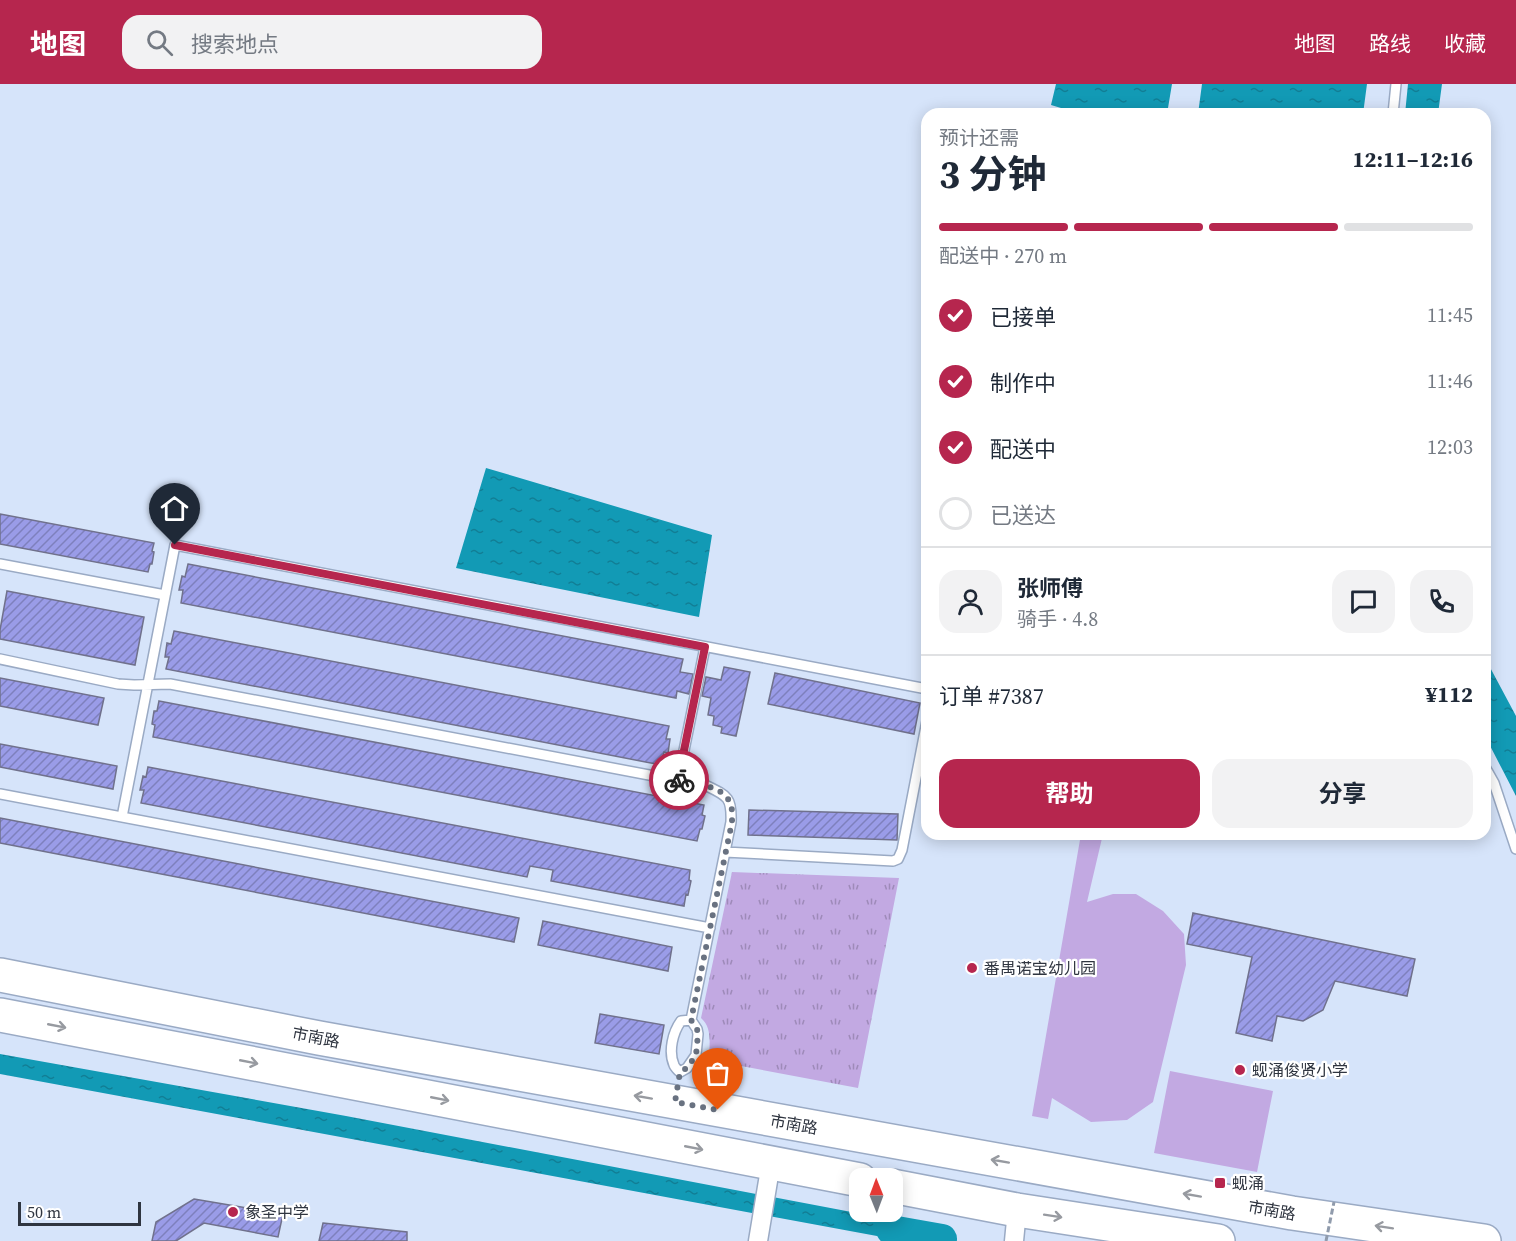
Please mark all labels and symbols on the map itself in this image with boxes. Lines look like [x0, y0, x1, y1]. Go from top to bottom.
pin [149, 483, 200, 545]
courier [649, 750, 709, 810]
place label: 番禺诺宝幼儿园 [984, 957, 1096, 979]
marker: 番禺诺宝幼儿园 [965, 961, 979, 975]
one-way arrow [47, 1021, 67, 1032]
street label: 市南路 [290, 1022, 342, 1052]
pin [692, 1048, 743, 1110]
one-way arrow [239, 1057, 258, 1068]
place label: 蚬涌俊贤小学 [1252, 1059, 1348, 1081]
marker: 蚬涌俊贤小学 [1233, 1063, 1247, 1077]
one-way arrow [633, 1091, 653, 1102]
one-way arrow [430, 1094, 450, 1105]
street label: 市南路 [768, 1109, 820, 1139]
one-way arrow [683, 1143, 703, 1154]
one-way arrow [991, 1155, 1010, 1166]
north arrow [849, 1168, 903, 1222]
place label: 蚬涌 [1232, 1172, 1264, 1194]
marker: 蚬涌 [1213, 1176, 1227, 1190]
one-way arrow [1183, 1189, 1202, 1200]
street label: 市南路 [1246, 1195, 1298, 1225]
scale bar [18, 1199, 141, 1226]
place label: 象圣中学 [245, 1201, 309, 1223]
marker: 象圣中学 [226, 1205, 240, 1219]
one-way arrow [1043, 1210, 1063, 1221]
one-way arrow [1375, 1222, 1395, 1233]

